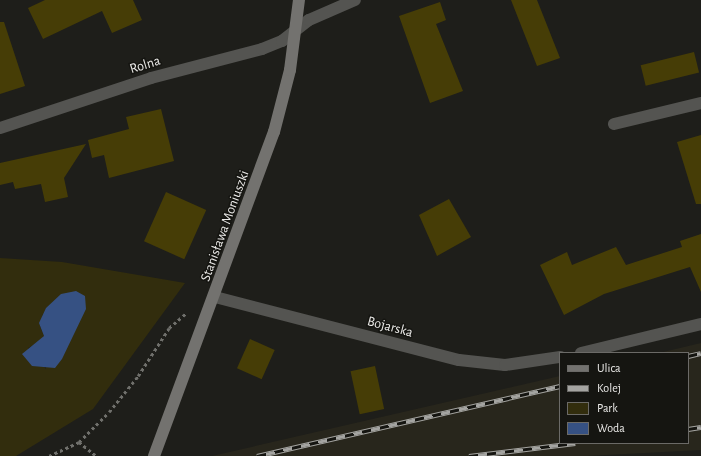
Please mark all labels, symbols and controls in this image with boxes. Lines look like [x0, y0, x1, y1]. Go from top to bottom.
street label: Rolna [128, 52, 162, 78]
street label: Stanisława Moniuszki [197, 168, 253, 284]
street label: Bojarska [365, 313, 415, 341]
legend [559, 352, 689, 444]
text: Ulica [597, 362, 620, 374]
text: Kolej [597, 382, 621, 394]
text: Park [597, 402, 618, 414]
text: Woda [597, 422, 625, 434]

